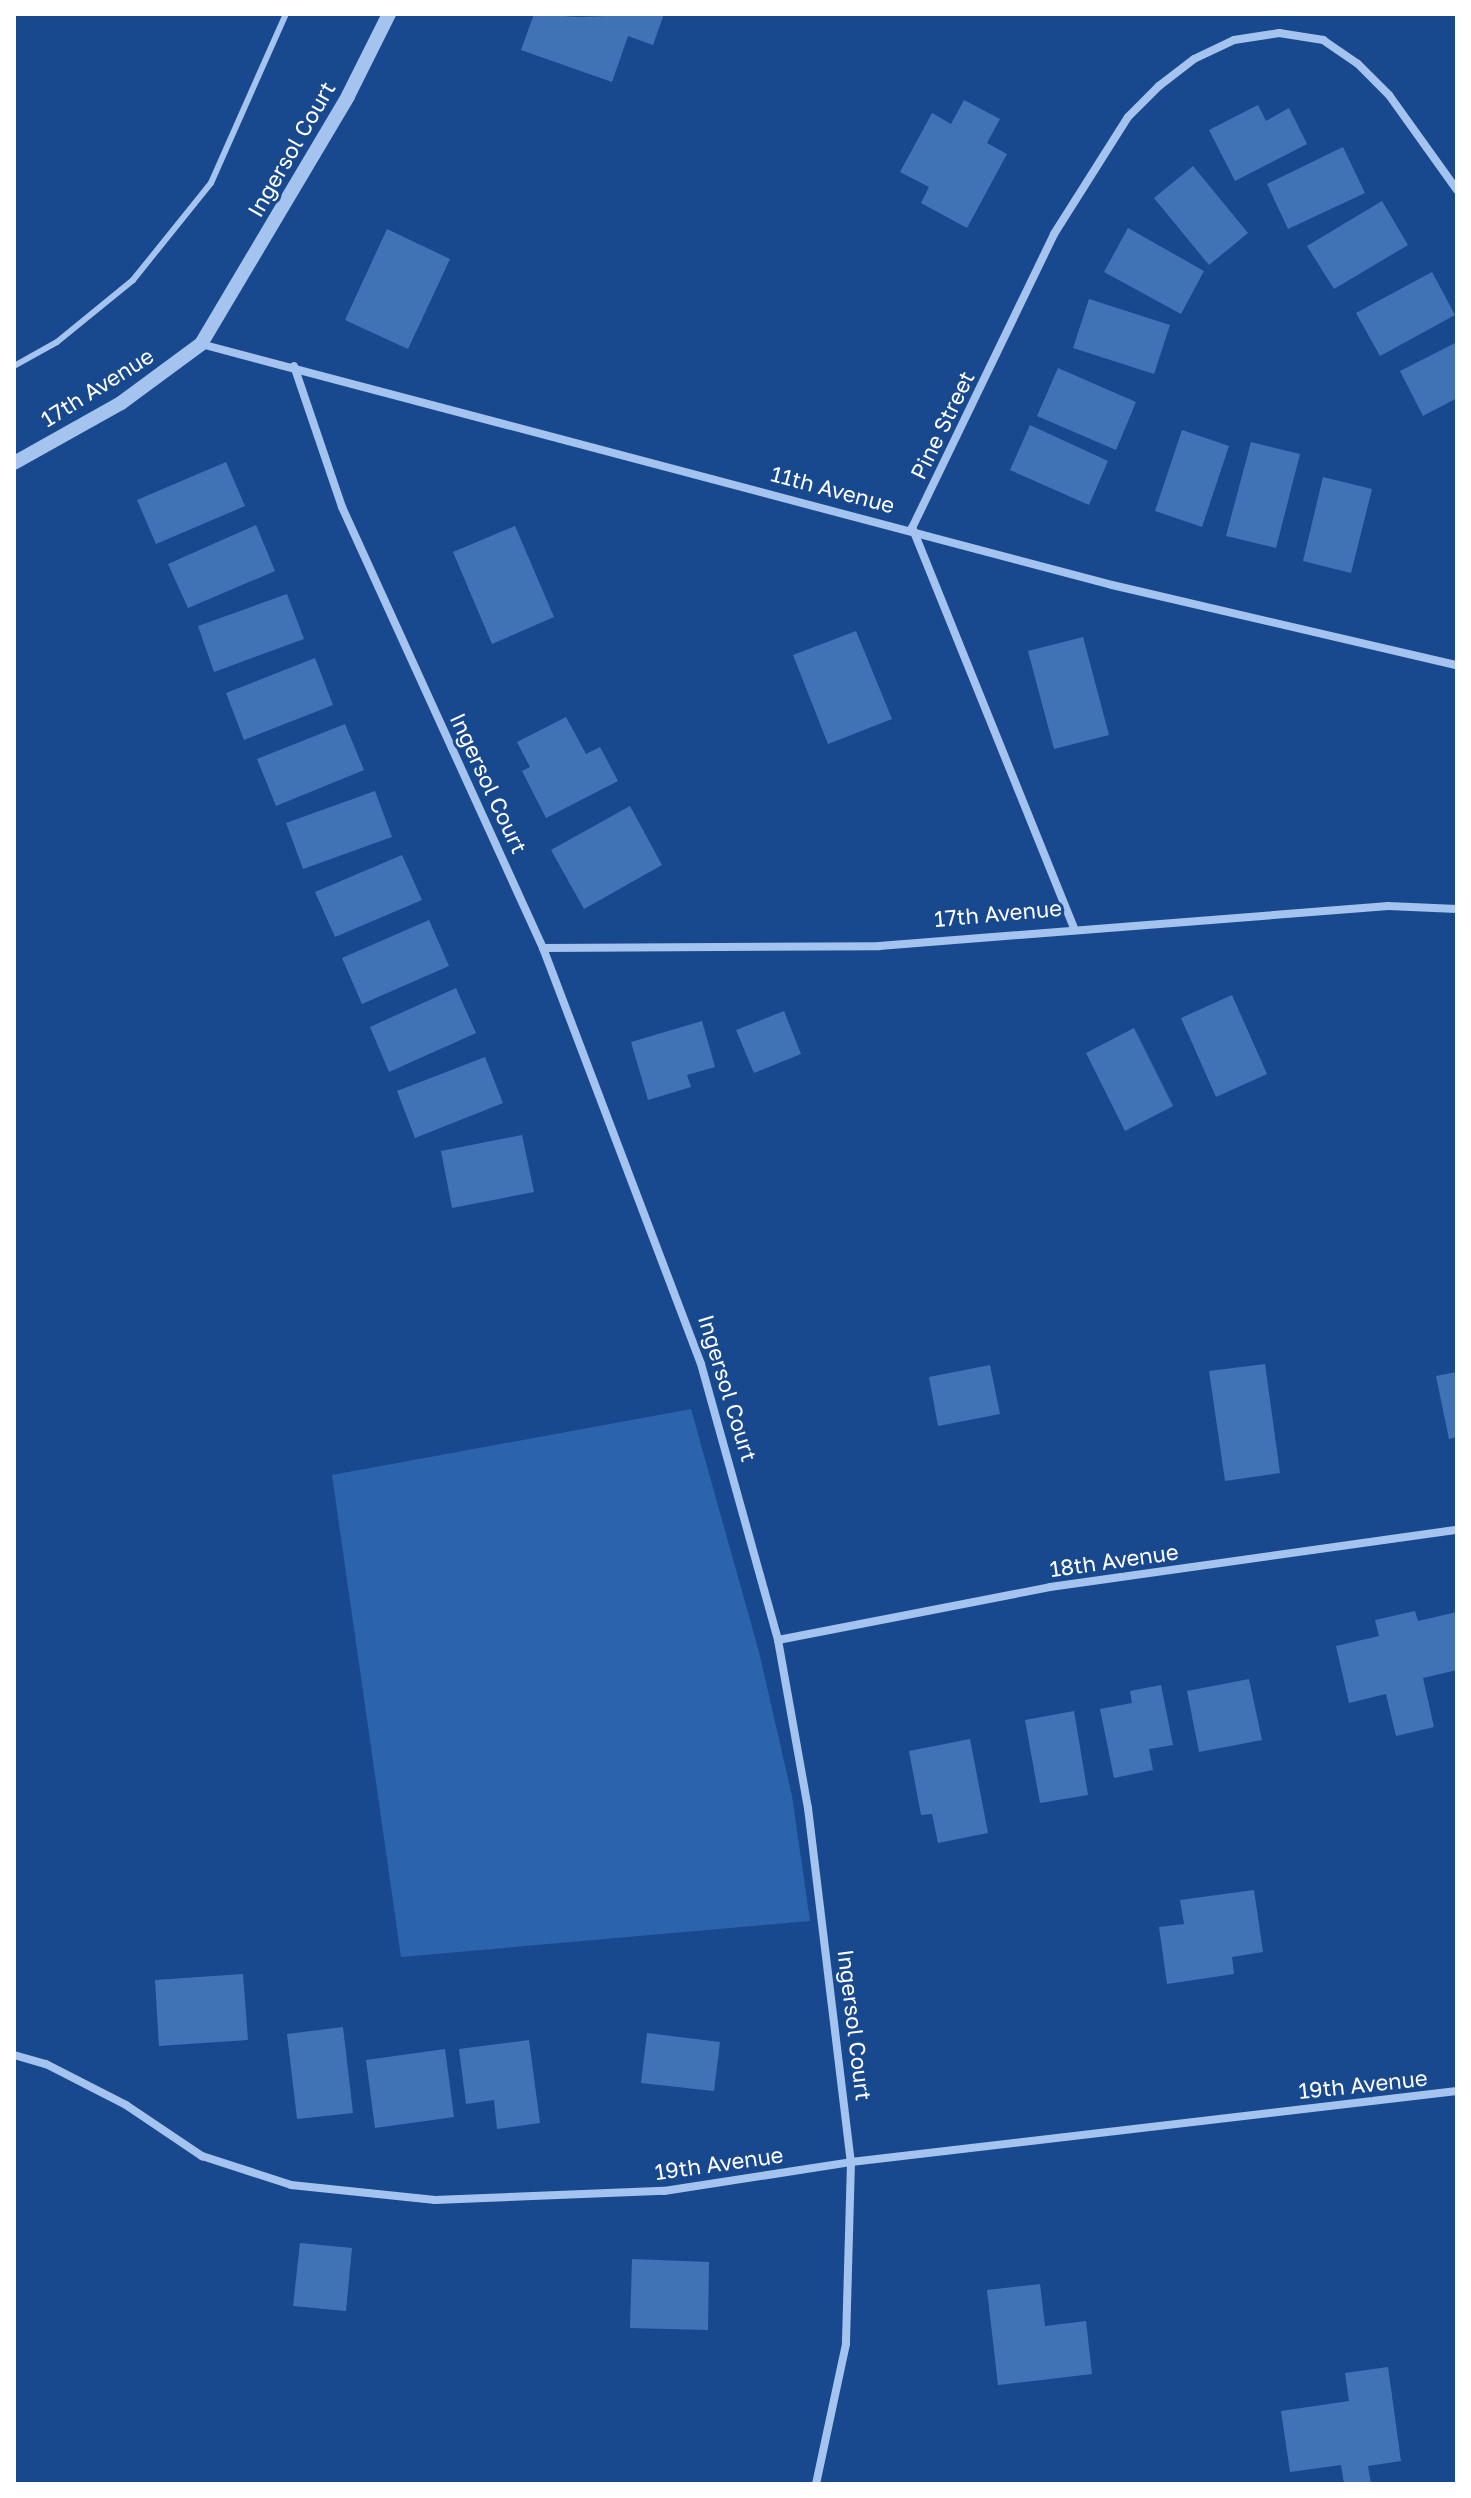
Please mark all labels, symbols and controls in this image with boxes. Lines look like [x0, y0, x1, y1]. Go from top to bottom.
street label: Ingersol Court [242, 77, 340, 221]
street label: 17th Avenue [36, 342, 158, 432]
street label: Pine Street [904, 367, 980, 483]
street label: 11th Avenue [768, 460, 898, 518]
street label: Ingersol Court [445, 709, 533, 857]
street label: 17th Avenue [933, 894, 1063, 932]
street label: Ingersol Court [693, 1311, 763, 1465]
street label: 18th Avenue [1048, 1538, 1180, 1582]
street label: Ingersol Court [833, 1948, 877, 2102]
street label: 19th Avenue [1297, 2064, 1429, 2104]
street label: 19th Avenue [653, 2141, 785, 2185]

